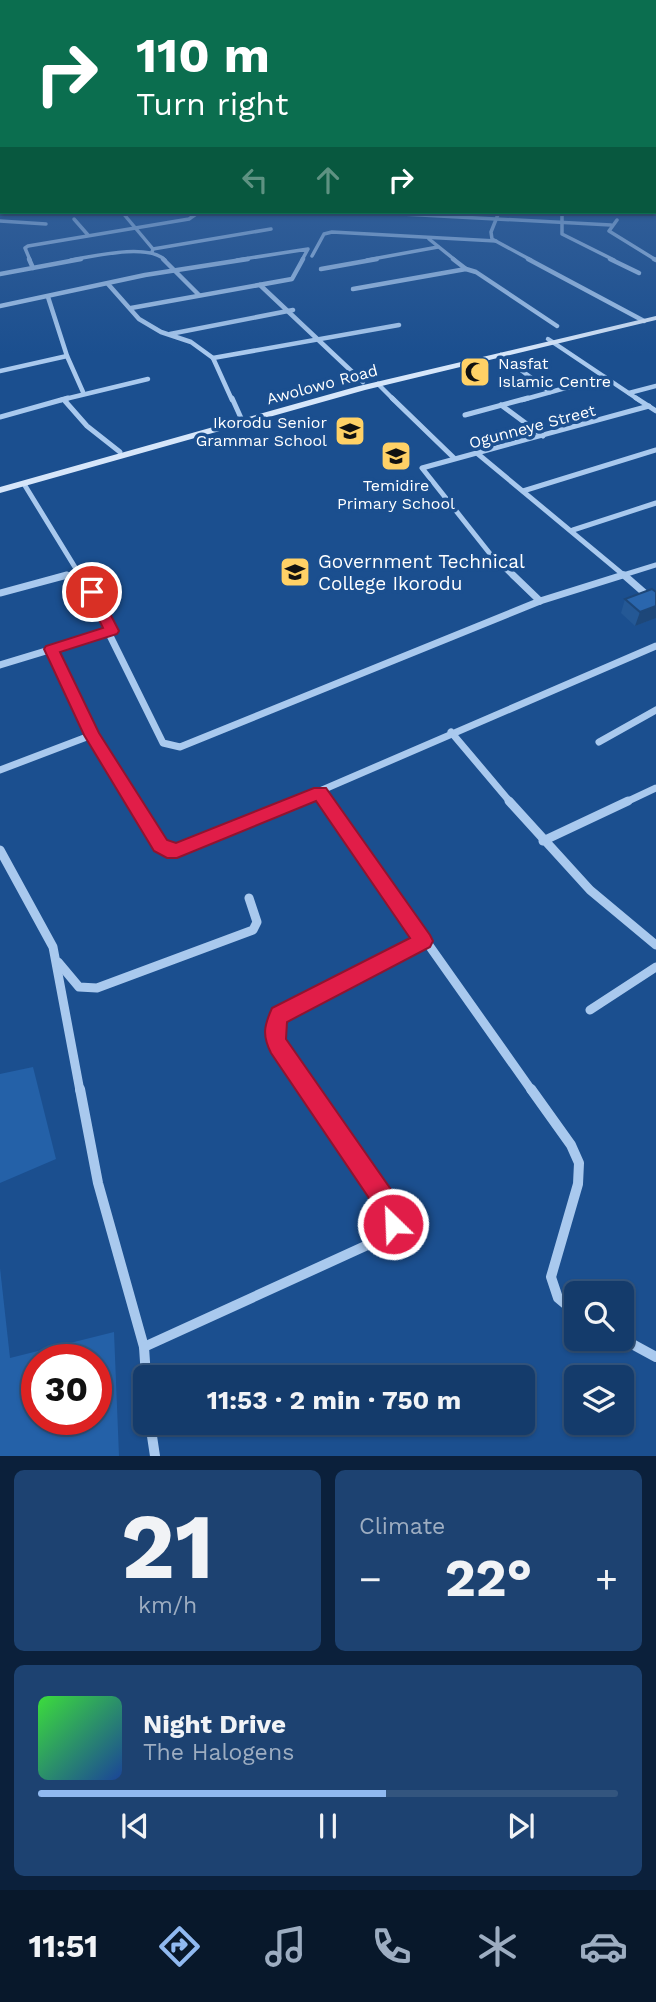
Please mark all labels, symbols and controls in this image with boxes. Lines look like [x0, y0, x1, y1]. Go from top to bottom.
text: 110 m [136, 26, 270, 84]
icon: right [21, 28, 112, 119]
text: Turn right [136, 85, 288, 123]
icon: left [236, 161, 274, 199]
icon: ahead [309, 161, 347, 199]
icon: right [382, 161, 420, 199]
place label: Nasfat Islamic Centre [498, 354, 611, 391]
mosque icon: Nasfat Islamic Centre [458, 355, 492, 389]
street label: Awolowo Road [264, 361, 380, 408]
street label: Ogunneye Street [467, 400, 598, 452]
place label: Ikorodu Senior Grammar School [196, 413, 327, 450]
school or university icon: Ikorodu Senior Grammar School [333, 414, 367, 448]
school or university icon: Temidire Primary School [379, 439, 413, 473]
place label: Temidire Primary School [337, 476, 455, 513]
place label: Government Technical College Ikorodu [318, 550, 525, 595]
school or university icon: Government Technical College Ikorodu [278, 555, 312, 589]
pin [62, 562, 122, 622]
icon: arrive [73, 573, 111, 611]
position arrow [356, 1187, 430, 1261]
map controls [564, 1281, 634, 1435]
button: search [564, 1281, 634, 1351]
speed limit sign: 30 [21, 1344, 112, 1435]
button: layers [564, 1365, 634, 1435]
text: 11:53 · 2 min · 750 m [207, 1385, 461, 1415]
text: 21 [121, 1493, 214, 1600]
text: Climate [359, 1513, 445, 1540]
text: 22° [445, 1548, 532, 1609]
text: − [359, 1557, 382, 1601]
text: + [595, 1557, 618, 1601]
text: km/h [138, 1592, 197, 1619]
text: Night Drive [143, 1709, 286, 1739]
text: The Halogens [143, 1739, 294, 1766]
icon: previous [116, 1807, 154, 1845]
icon: pause [309, 1807, 347, 1845]
icon: next [502, 1807, 540, 1845]
icon: directions [155, 1922, 204, 1971]
icon: music [261, 1922, 310, 1971]
icon: phone [367, 1922, 416, 1971]
icon: climate [473, 1922, 522, 1971]
icon: car [579, 1922, 628, 1971]
text: 11:51 [28, 1927, 98, 1965]

